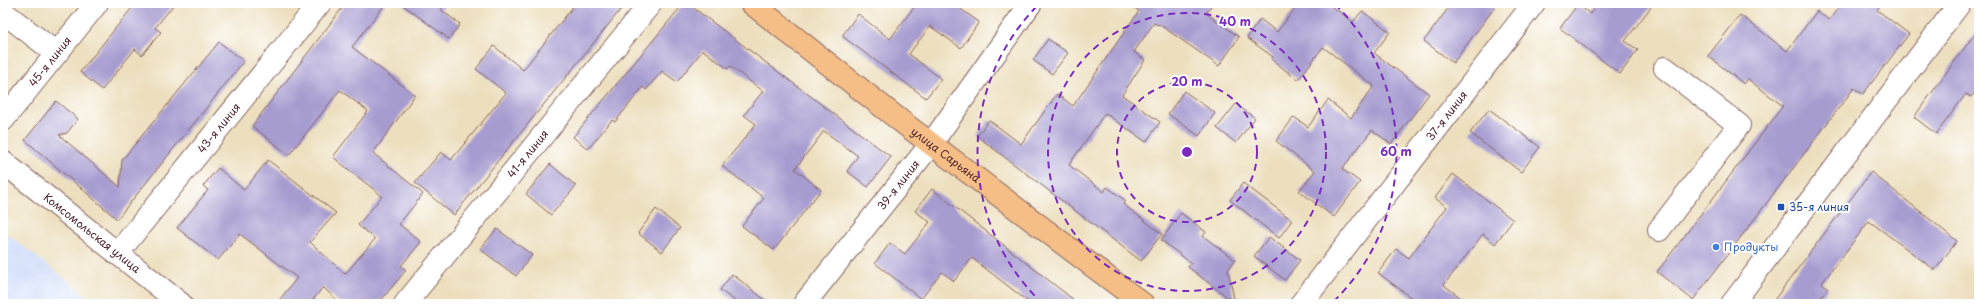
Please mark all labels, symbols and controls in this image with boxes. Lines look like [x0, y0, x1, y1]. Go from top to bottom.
text: 40 m [1219, 12, 1251, 30]
street label: 45-я линия [24, 32, 75, 90]
text: 20 m [1171, 72, 1203, 90]
street label: 37-я линия [1421, 87, 1471, 144]
street label: 43-я линия [193, 99, 244, 157]
street label: улица Сарьяна [908, 123, 984, 187]
street label: 41-я линия [503, 126, 552, 181]
text: 60 m [1380, 142, 1412, 160]
centre of rings [1180, 145, 1194, 159]
street label: 39-я линия [873, 156, 923, 213]
street label: Комсомольская улица [40, 189, 145, 277]
place label: 35-я линия [1789, 198, 1849, 215]
marker: 35-я линия [1776, 202, 1786, 212]
place label: Продукты [1724, 238, 1778, 255]
marker: Продукты [1711, 242, 1721, 252]

